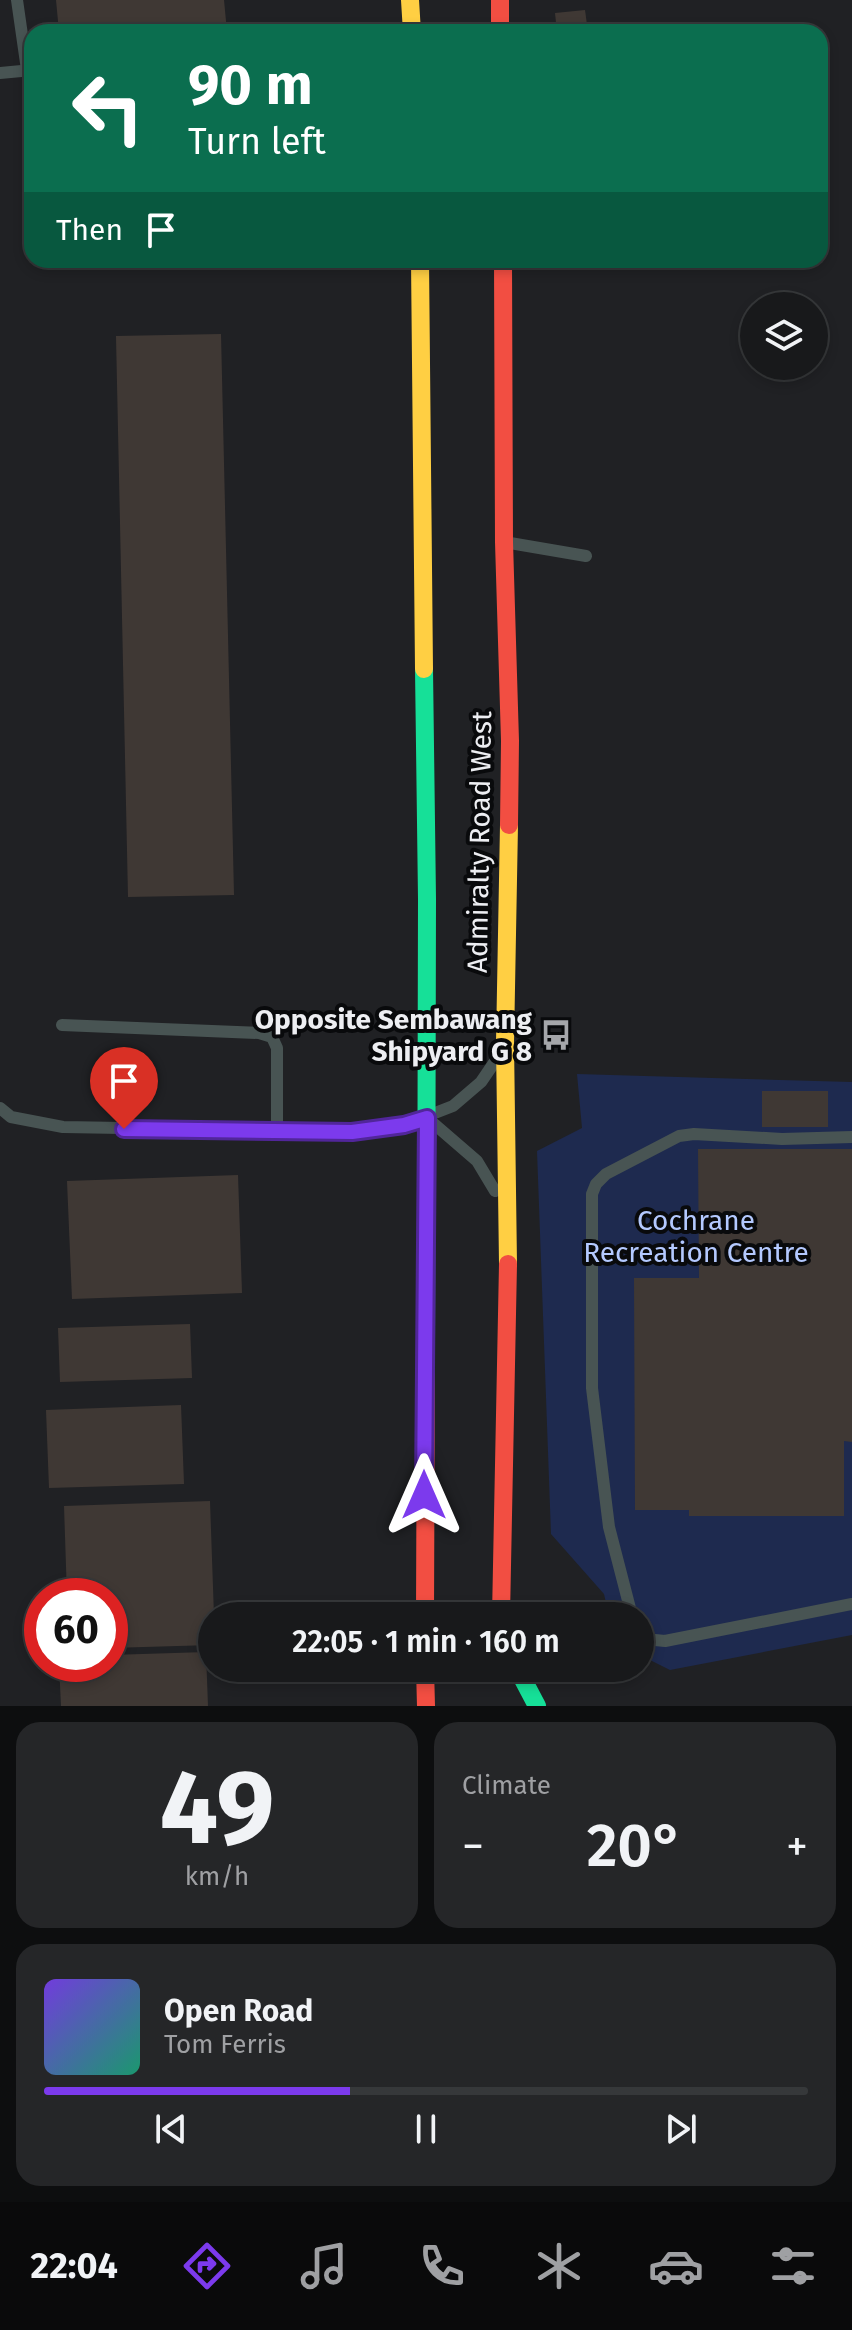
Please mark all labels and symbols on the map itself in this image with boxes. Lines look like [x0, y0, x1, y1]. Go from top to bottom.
street label: Admiralty Road West [461, 710, 498, 973]
place label: Opposite Sembawang Shipyard G 8 [255, 1003, 533, 1068]
bus stop icon: Opposite Sembawang Shipyard G 8 [539, 1018, 573, 1052]
pin [90, 1047, 158, 1129]
park label: Cochrane Recreation Centre [583, 1204, 809, 1269]
position arrow [382, 1453, 466, 1537]
speed limit sign: 60 [24, 1578, 128, 1682]

